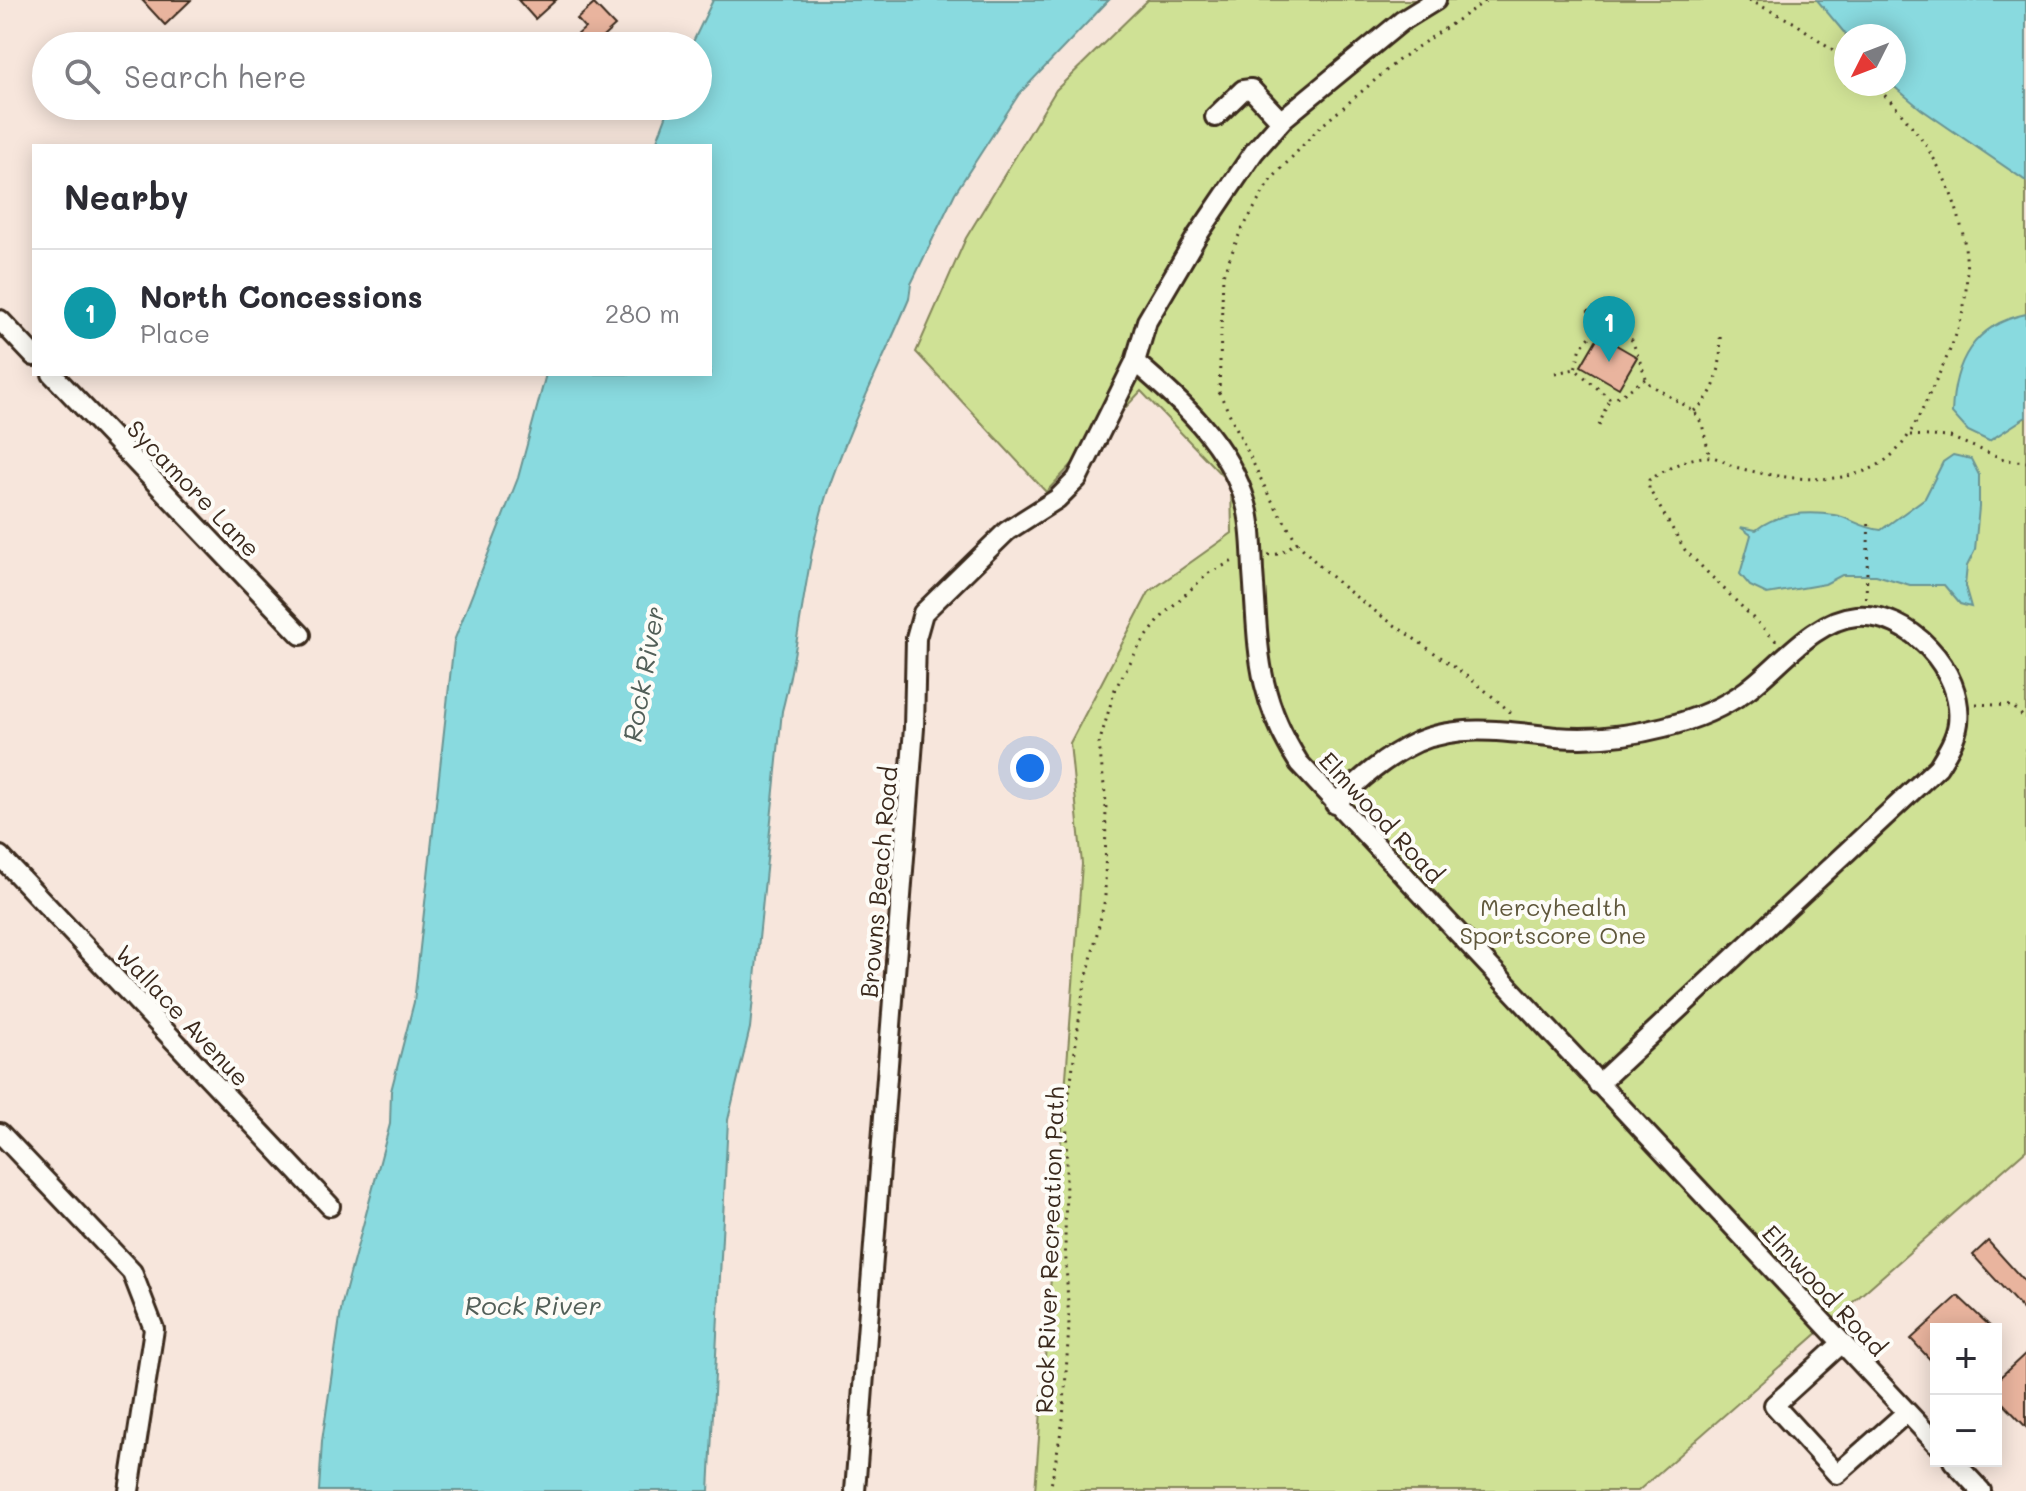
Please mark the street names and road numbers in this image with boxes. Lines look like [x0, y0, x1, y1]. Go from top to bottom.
street label: Sycamore Lane [121, 413, 267, 563]
street label: Elmwood Road [1313, 745, 1451, 889]
street label: Browns Beach Road [852, 765, 904, 999]
street label: Wallace Avenue [109, 938, 257, 1092]
street label: Rock River Recreation Path [1028, 1086, 1070, 1414]
street label: Elmwood Road [1756, 1218, 1894, 1362]

